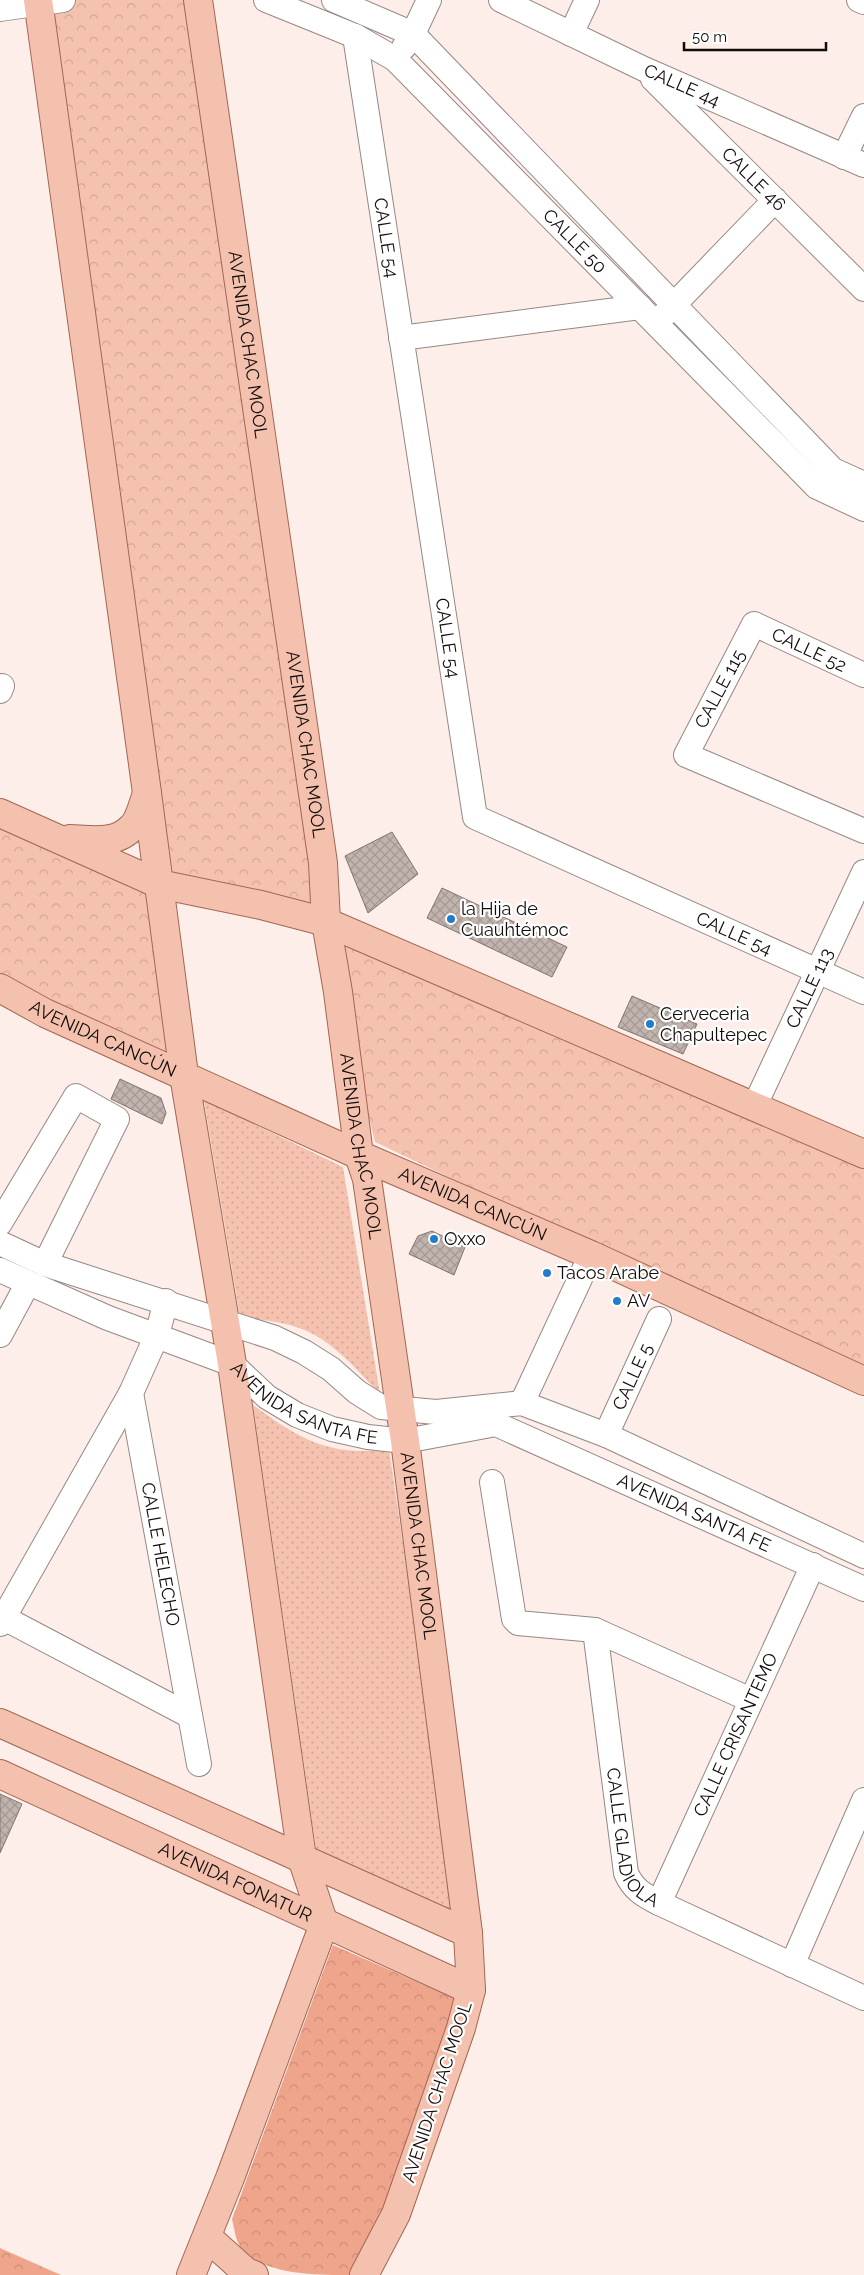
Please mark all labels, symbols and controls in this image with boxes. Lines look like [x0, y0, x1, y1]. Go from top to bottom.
scale bar [684, 20, 826, 52]
text: 50 m [692, 28, 727, 46]
street label: CALLE 44 [641, 59, 723, 111]
street label: CALLE 46 [718, 143, 790, 215]
street label: CALLE 54 [370, 196, 403, 279]
street label: CALLE 50 [539, 204, 611, 277]
street label: AVENIDA CHAC MOOL [224, 249, 272, 440]
street label: CALLE 54 [431, 596, 465, 679]
street label: CALLE 52 [768, 623, 850, 676]
street label: CALLE 115 [690, 646, 749, 732]
street label: AVENIDA CHAC MOOL [282, 649, 330, 840]
place label: la Hija de Cuauhtémoc [461, 898, 569, 940]
street label: CALLE 54 [693, 907, 775, 959]
marker: la Hija de Cuauhtémoc [445, 913, 457, 925]
street label: CALLE 113 [781, 945, 837, 1031]
street label: AVENIDA CANCÚN [26, 996, 180, 1081]
place label: Cerveceria Chapultepec [660, 1003, 767, 1045]
marker: Cerveceria Chapultepec [644, 1018, 656, 1030]
street label: AVENIDA CHAC MOOL [336, 1051, 387, 1241]
street label: AVENIDA CANCÚN [396, 1162, 550, 1245]
place label: Oxxo [444, 1228, 486, 1249]
marker: Oxxo [428, 1233, 440, 1245]
place label: Tacos Arabe [557, 1262, 660, 1283]
marker: Tacos Arabe [541, 1267, 553, 1279]
place label: AV [627, 1290, 650, 1311]
marker: AV [611, 1295, 623, 1307]
street label: CALLE 5 [608, 1340, 656, 1413]
street label: AVENIDA SANTA FE [226, 1357, 379, 1448]
street label: AVENIDA CHAC MOOL [396, 1451, 441, 1641]
street label: AVENIDA SANTA FE [614, 1469, 774, 1556]
street label: CALLE HELECHO [138, 1481, 185, 1628]
street label: CALLE CRISANTEMO [689, 1649, 782, 1820]
street label: CALLE GLADIOLA [603, 1766, 662, 1911]
street label: AVENIDA FONATUR [156, 1837, 316, 1926]
street label: AVENIDA CHAC MOOL [397, 1998, 476, 2185]

